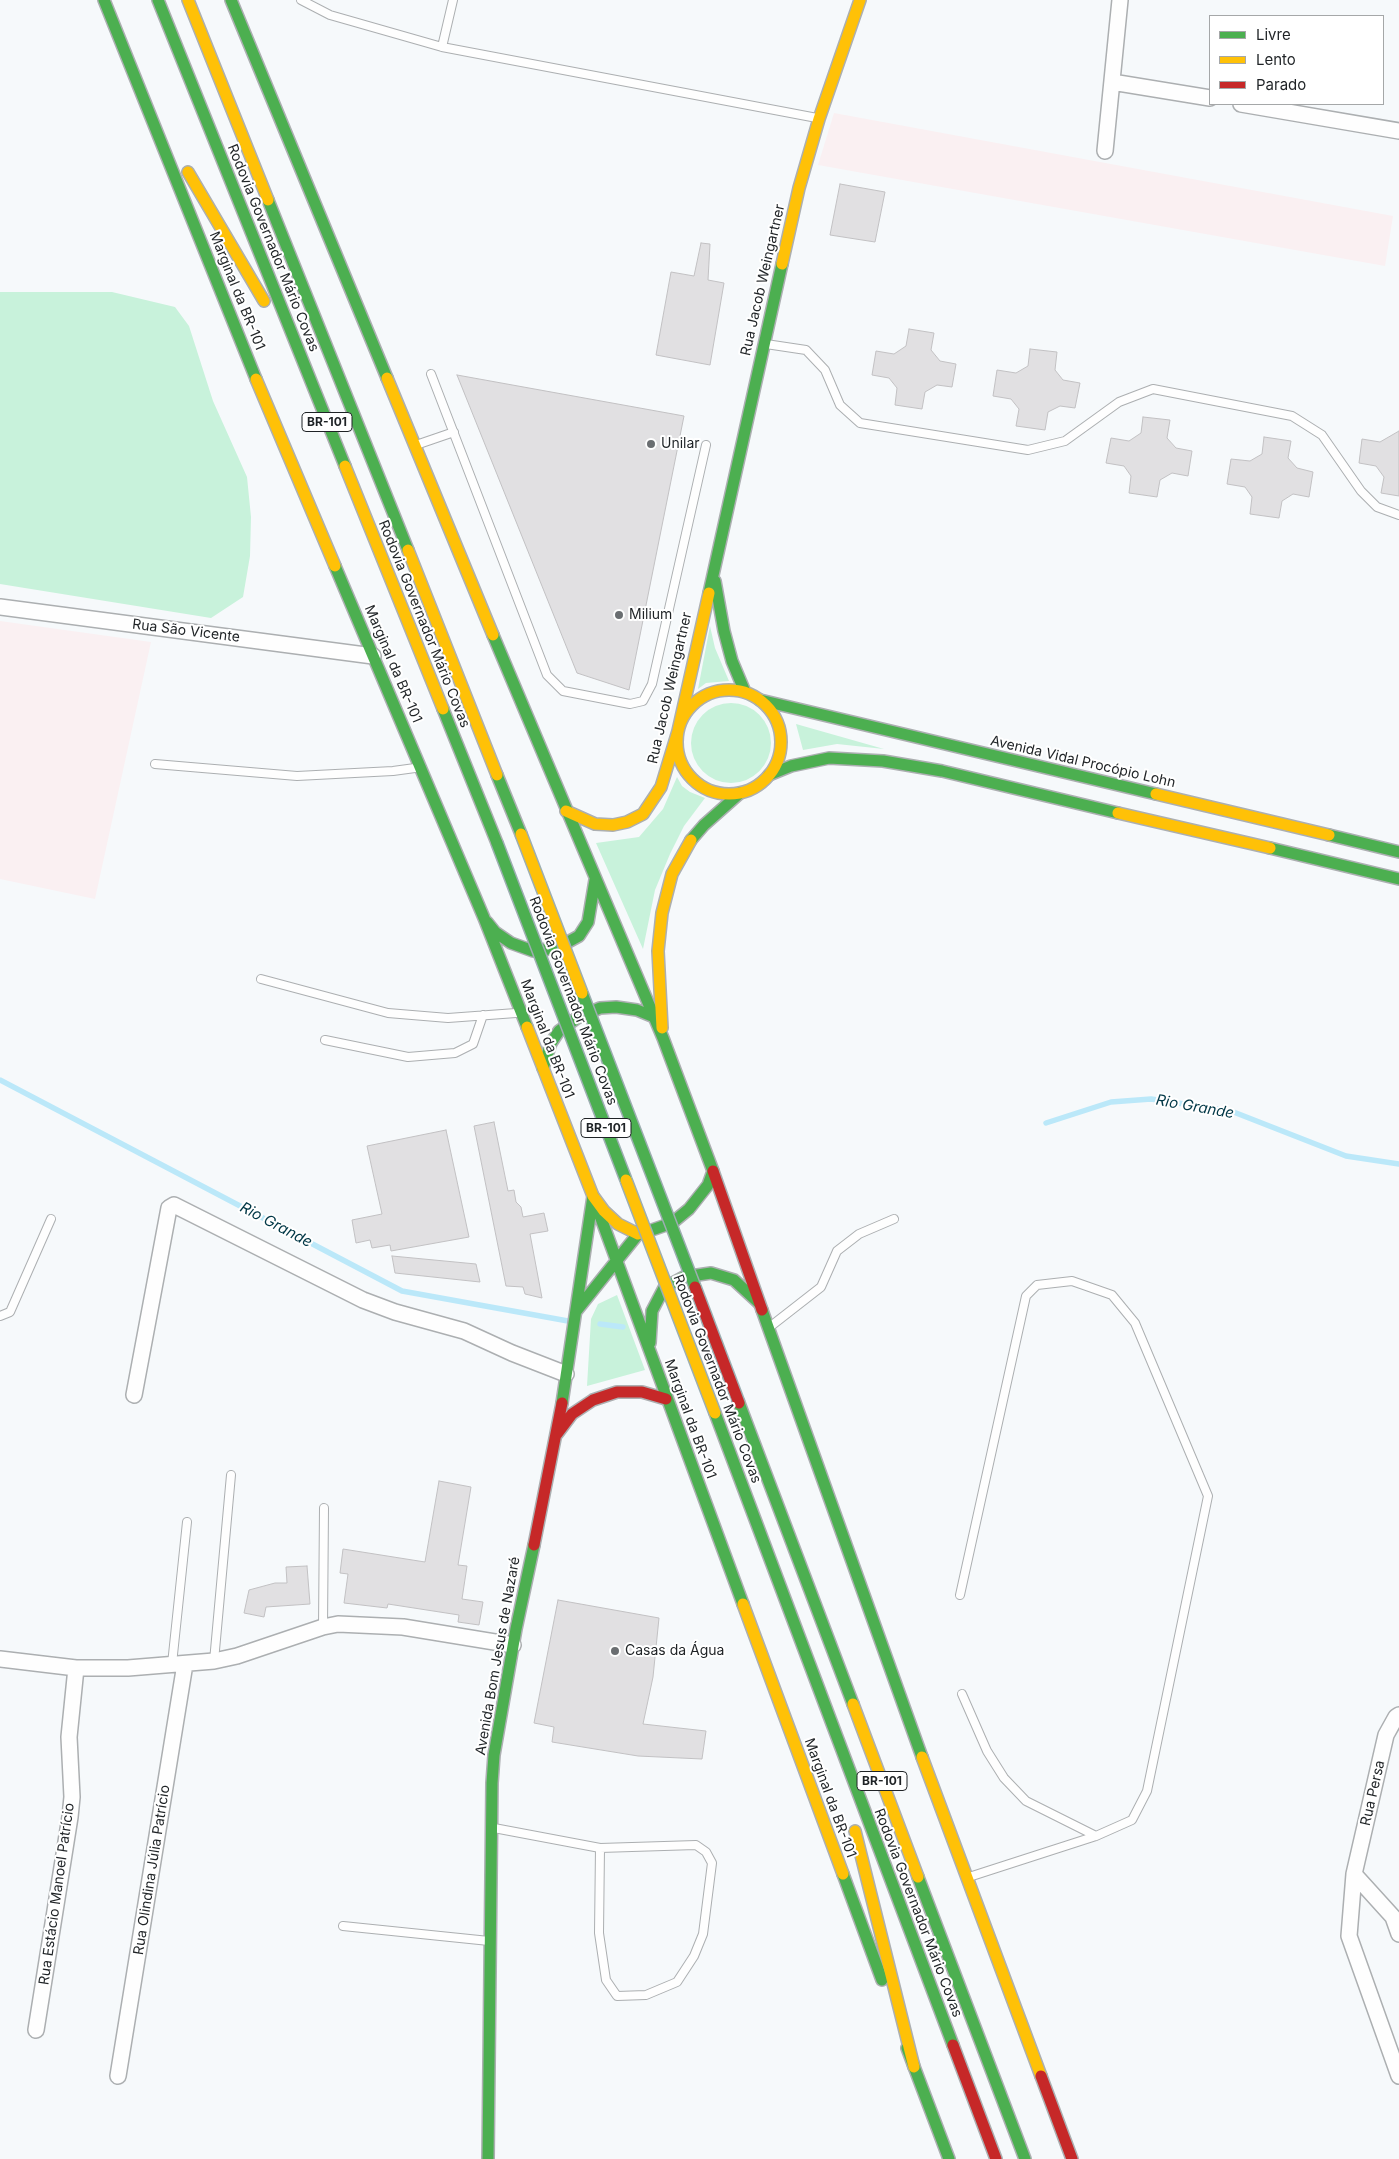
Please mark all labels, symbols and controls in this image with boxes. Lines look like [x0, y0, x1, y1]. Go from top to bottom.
legend [1209, 15, 1384, 105]
text: Livre [1256, 25, 1291, 44]
text: Lento [1256, 50, 1296, 69]
text: Parado [1256, 75, 1306, 94]
street label: Rodovia Governador Mário Covas [224, 142, 322, 354]
street label: Rua Jacob Weingartner [737, 203, 789, 357]
street label: Marginal da BR-101 [206, 229, 268, 353]
road number: BR-101 [302, 412, 352, 432]
place label: Unilar [661, 436, 700, 452]
marker: Unilar [645, 438, 657, 450]
street label: Rodovia Governador Mário Covas [375, 518, 473, 730]
street label: Marginal da BR-101 [361, 603, 425, 725]
place label: Milium [629, 607, 672, 623]
marker: Milium [613, 609, 625, 621]
street label: Rua Jacob Weingartner [644, 611, 696, 765]
street label: Rua São Vicente [131, 616, 241, 646]
street label: Avenida Vidal Procópio Lohn [989, 733, 1177, 791]
street label: Rodovia Governador Mário Covas [525, 894, 621, 1108]
street label: Marginal da BR-101 [517, 977, 577, 1101]
water label: Rio Grande [1155, 1091, 1235, 1123]
road number: BR-101 [581, 1118, 631, 1138]
water label: Rio Grande [237, 1199, 315, 1251]
street label: Rodovia Governador Mário Covas [669, 1272, 765, 1486]
street label: Marginal da BR-101 [661, 1357, 719, 1481]
street label: Avenida Bom Jesus de Nazaré [472, 1555, 524, 1757]
place label: Casas da Água [625, 1643, 724, 1659]
marker: Casas da Água [609, 1645, 621, 1657]
street label: Marginal da BR-101 [801, 1736, 859, 1860]
street label: Rua Persa [1357, 1759, 1389, 1827]
road number: BR-101 [857, 1772, 907, 1790]
street label: Rua Olindina Júlia Patrício [130, 1784, 174, 1956]
street label: Rua Estácio Manoel Patrício [36, 1802, 78, 1986]
street label: Rodovia Governador Mário Covas [870, 1806, 966, 2020]

